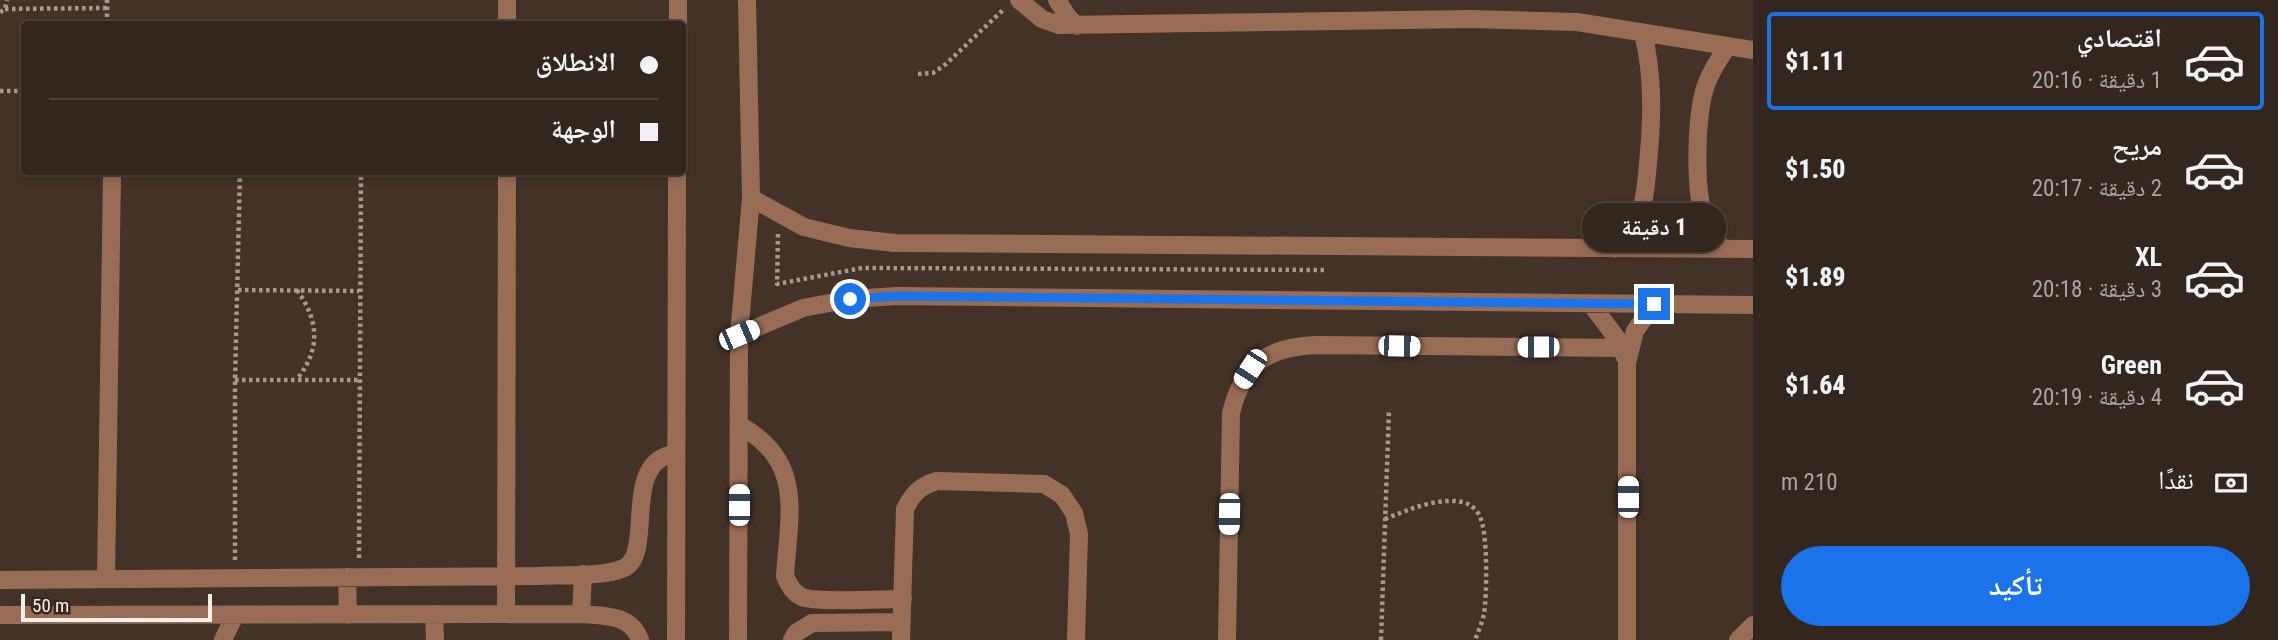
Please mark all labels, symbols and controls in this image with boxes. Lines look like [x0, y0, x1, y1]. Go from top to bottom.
text: اقتصادي [2077, 23, 2162, 53]
icon: car [2183, 30, 2246, 93]
text: $1.11 [1785, 46, 1846, 76]
text: الانطلاق [536, 47, 616, 77]
text: 1 دقيقة · 20:16 [2032, 67, 2162, 94]
text: الوجهة [551, 114, 616, 144]
text: مريح [2112, 131, 2162, 161]
icon: car [2183, 138, 2246, 201]
text: $1.50 [1785, 154, 1846, 184]
text: 2 دقيقة · 20:17 [2032, 175, 2162, 202]
callout: 1 دقيقة [1582, 202, 1726, 252]
text: 1 دقيقة [1621, 214, 1687, 241]
text: XL [2135, 242, 2162, 272]
icon: car [2183, 246, 2246, 309]
text: $1.89 [1785, 262, 1846, 292]
text: 3 دقيقة · 20:18 [2032, 276, 2162, 303]
route start [834, 283, 866, 315]
route end [1638, 288, 1670, 320]
car [716, 317, 763, 353]
car [1378, 335, 1421, 357]
car [1518, 337, 1560, 358]
car [1230, 346, 1271, 392]
text: Green [2101, 350, 2162, 380]
icon: car [2183, 354, 2246, 417]
text: $1.64 [1785, 370, 1846, 400]
text: 4 دقيقة · 20:19 [2032, 384, 2162, 411]
icon: cash [2212, 464, 2250, 502]
text: نقدًا [2158, 465, 2194, 495]
text: 210 m [1781, 469, 1838, 496]
car [1618, 476, 1639, 518]
car [729, 484, 750, 526]
car [1219, 493, 1240, 535]
button: تأكيد [1781, 546, 2250, 626]
scale bar [21, 591, 212, 623]
text: 50 m [32, 594, 69, 617]

